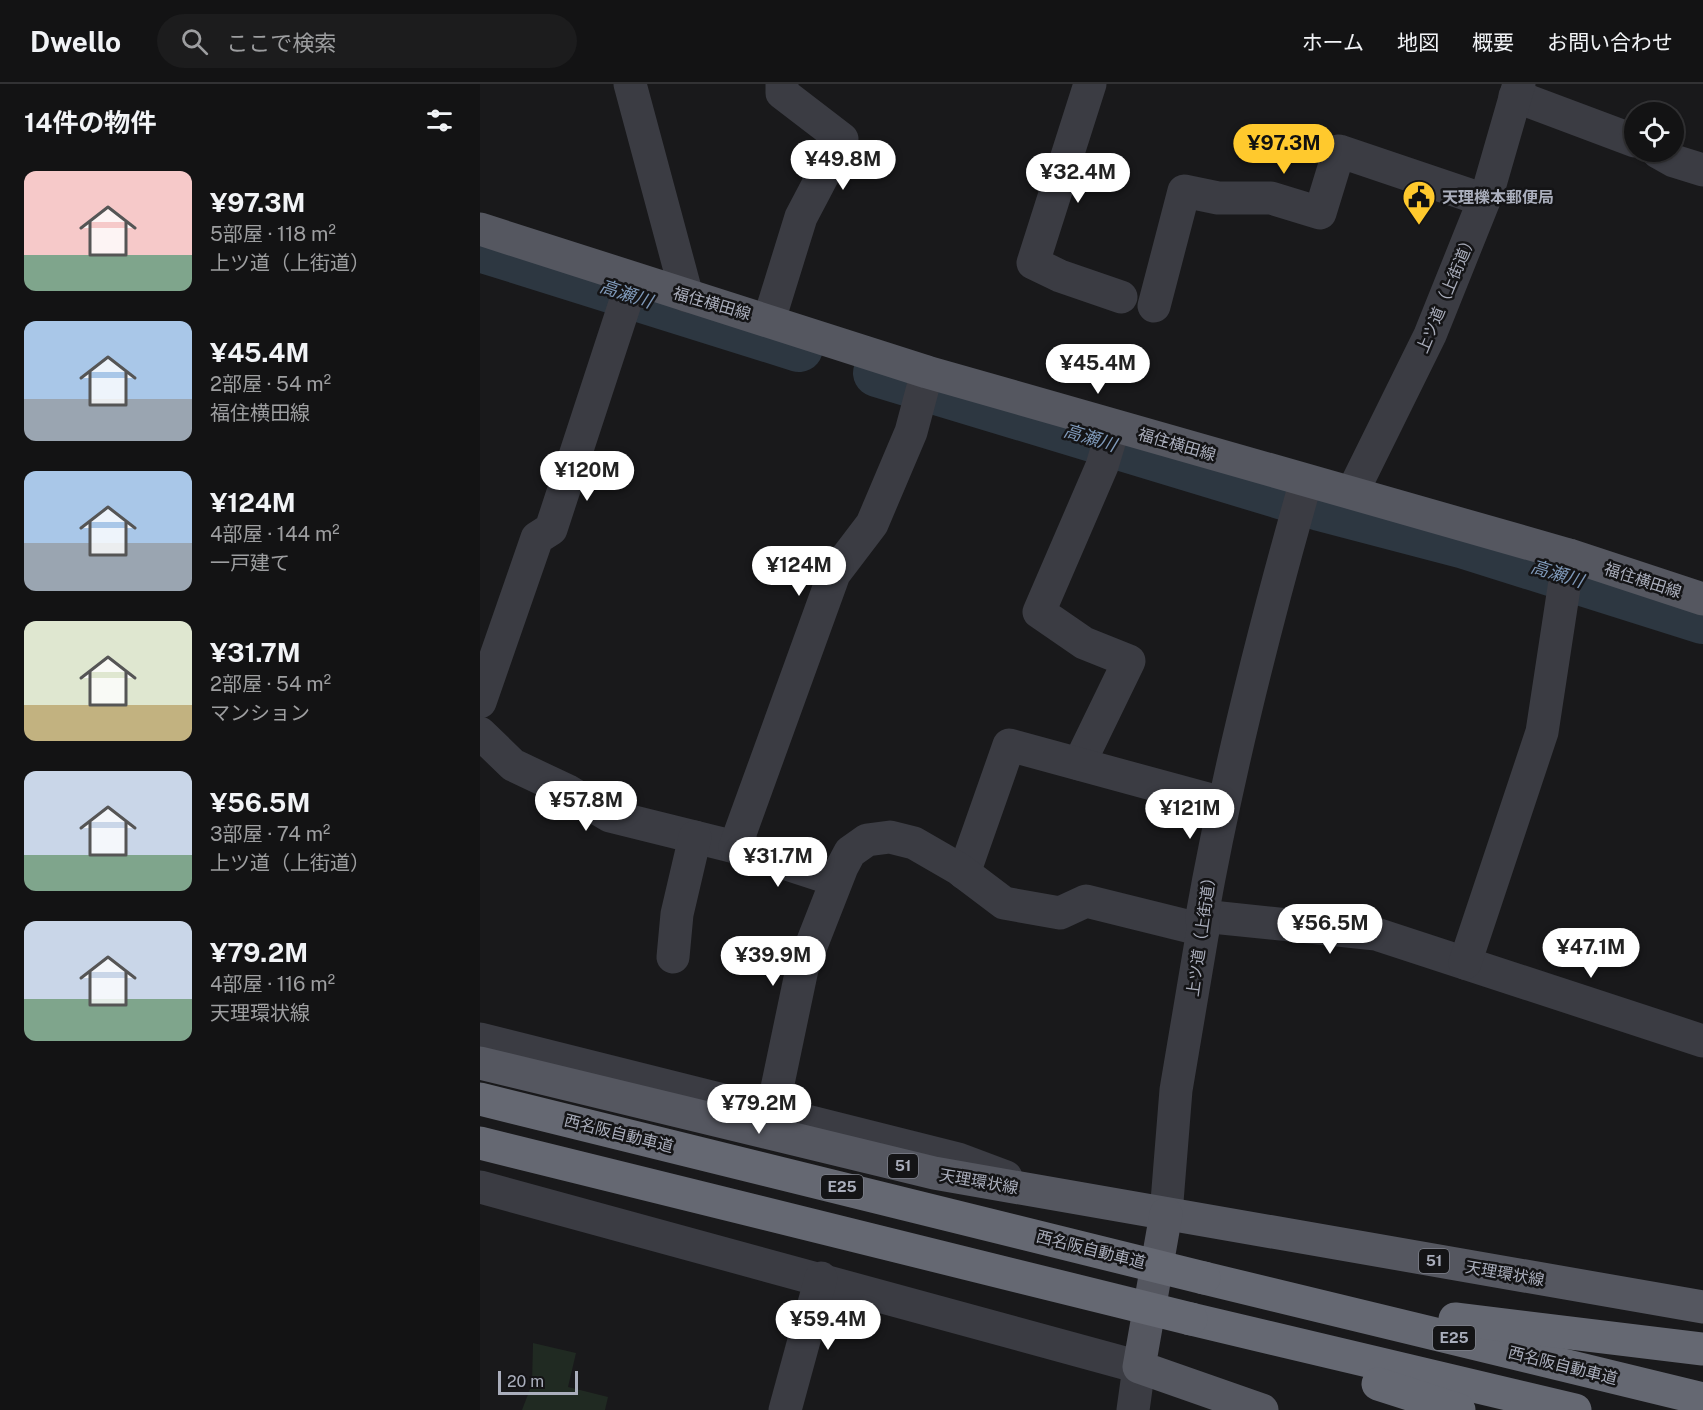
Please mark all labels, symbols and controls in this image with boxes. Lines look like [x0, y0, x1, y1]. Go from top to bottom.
search box [157, 14, 577, 68]
text: Dwello [30, 25, 121, 58]
icon: search [178, 25, 211, 58]
text: ここで検索 [226, 30, 336, 56]
text: ホーム [1302, 30, 1364, 55]
text: 地図 [1397, 30, 1439, 55]
text: 概要 [1472, 30, 1514, 55]
text: お問い合わせ [1547, 30, 1673, 55]
map controls [1624, 102, 1684, 162]
button: locate [1624, 102, 1684, 162]
icon: filters [423, 104, 456, 137]
text: 14件の物件 [24, 107, 156, 138]
pin: ¥97.3M [1235, 124, 1333, 175]
text: ¥97.3M [1247, 131, 1321, 155]
pin: ¥49.8M [794, 140, 892, 191]
text: ¥49.8M [805, 147, 881, 171]
pin: ¥32.4M [1029, 153, 1127, 204]
text: ¥32.4M [1040, 160, 1116, 184]
public building icon: 天理櫟本郵便局 [1401, 179, 1437, 226]
text: ¥97.3M [210, 187, 305, 218]
place label: 天理櫟本郵便局 [1442, 188, 1554, 207]
icon: home [72, 195, 144, 267]
text: 5部屋 · 118 m² [210, 222, 336, 246]
street label: 上ツ道（上街道） [1413, 231, 1480, 356]
text: 上ツ道（上街道） [210, 251, 370, 275]
water label: 高瀬川 [597, 275, 657, 312]
street label: 福住横田線 [671, 283, 753, 324]
text: ¥45.4M [210, 337, 309, 368]
pin: ¥45.4M [1049, 344, 1147, 395]
icon: home [72, 345, 144, 417]
text: ¥45.4M [1060, 351, 1136, 375]
text: 2部屋 · 54 m² [210, 372, 331, 396]
text: 福住横田線 [210, 401, 310, 425]
water label: 高瀬川 [1061, 420, 1121, 456]
street label: 福住横田線 [1136, 424, 1218, 465]
pin: ¥120M [545, 451, 629, 502]
text: ¥120M [554, 458, 620, 482]
text: ¥124M [210, 487, 296, 518]
icon: home [72, 495, 144, 567]
text: 4部屋 · 144 m² [210, 522, 340, 546]
pin: ¥124M [757, 546, 841, 597]
text: 一戸建て [210, 551, 290, 575]
text: ¥124M [766, 553, 832, 577]
water label: 高瀬川 [1528, 556, 1588, 592]
street label: 福住横田線 [1602, 559, 1684, 602]
text: ¥31.7M [210, 637, 301, 668]
icon: home [72, 645, 144, 717]
text: 2部屋 · 54 m² [210, 672, 331, 696]
text: マンション [210, 701, 310, 725]
pin: ¥57.8M [537, 781, 635, 832]
text: ¥56.5M [210, 787, 310, 818]
text: ¥57.8M [549, 788, 623, 812]
pin: ¥121M [1148, 789, 1232, 840]
icon: home [72, 795, 144, 867]
text: ¥121M [1159, 796, 1221, 820]
text: 3部屋 · 74 m² [210, 822, 330, 846]
pin: ¥31.7M [729, 837, 827, 888]
text: ¥31.7M [743, 844, 813, 868]
text: 上ツ道（上街道） [210, 851, 370, 875]
street label: 上ツ道（上街道） [1183, 868, 1220, 998]
pin: ¥56.5M [1281, 904, 1379, 955]
text: ¥56.5M [1291, 911, 1369, 935]
pin: ¥47.1M [1542, 928, 1640, 979]
text: ¥47.1M [1557, 935, 1625, 959]
pin: ¥39.9M [724, 936, 822, 987]
text: ¥79.2M [210, 937, 308, 968]
text: ¥39.9M [735, 943, 811, 967]
icon: home [72, 945, 144, 1017]
text: 4部屋 · 116 m² [210, 972, 335, 996]
text: 天理環状線 [210, 1001, 310, 1025]
pin: ¥79.2M [710, 1084, 808, 1135]
text: ¥79.2M [721, 1091, 797, 1115]
street label: 西名阪自動車道 [562, 1111, 676, 1156]
road number: 51 [888, 1154, 918, 1178]
street label: 天理環状線 [938, 1165, 1020, 1198]
road number: E25 [821, 1175, 863, 1199]
street label: 西名阪自動車道 [1034, 1227, 1148, 1272]
road number: 51 [1419, 1249, 1449, 1273]
street label: 天理環状線 [1464, 1257, 1546, 1290]
pin: ¥59.4M [779, 1300, 877, 1351]
text: ¥59.4M [790, 1307, 866, 1331]
road number: E25 [1433, 1326, 1475, 1350]
street label: 西名阪自動車道 [1506, 1343, 1620, 1388]
scale bar [498, 1368, 578, 1396]
text: 20 m [507, 1372, 544, 1391]

